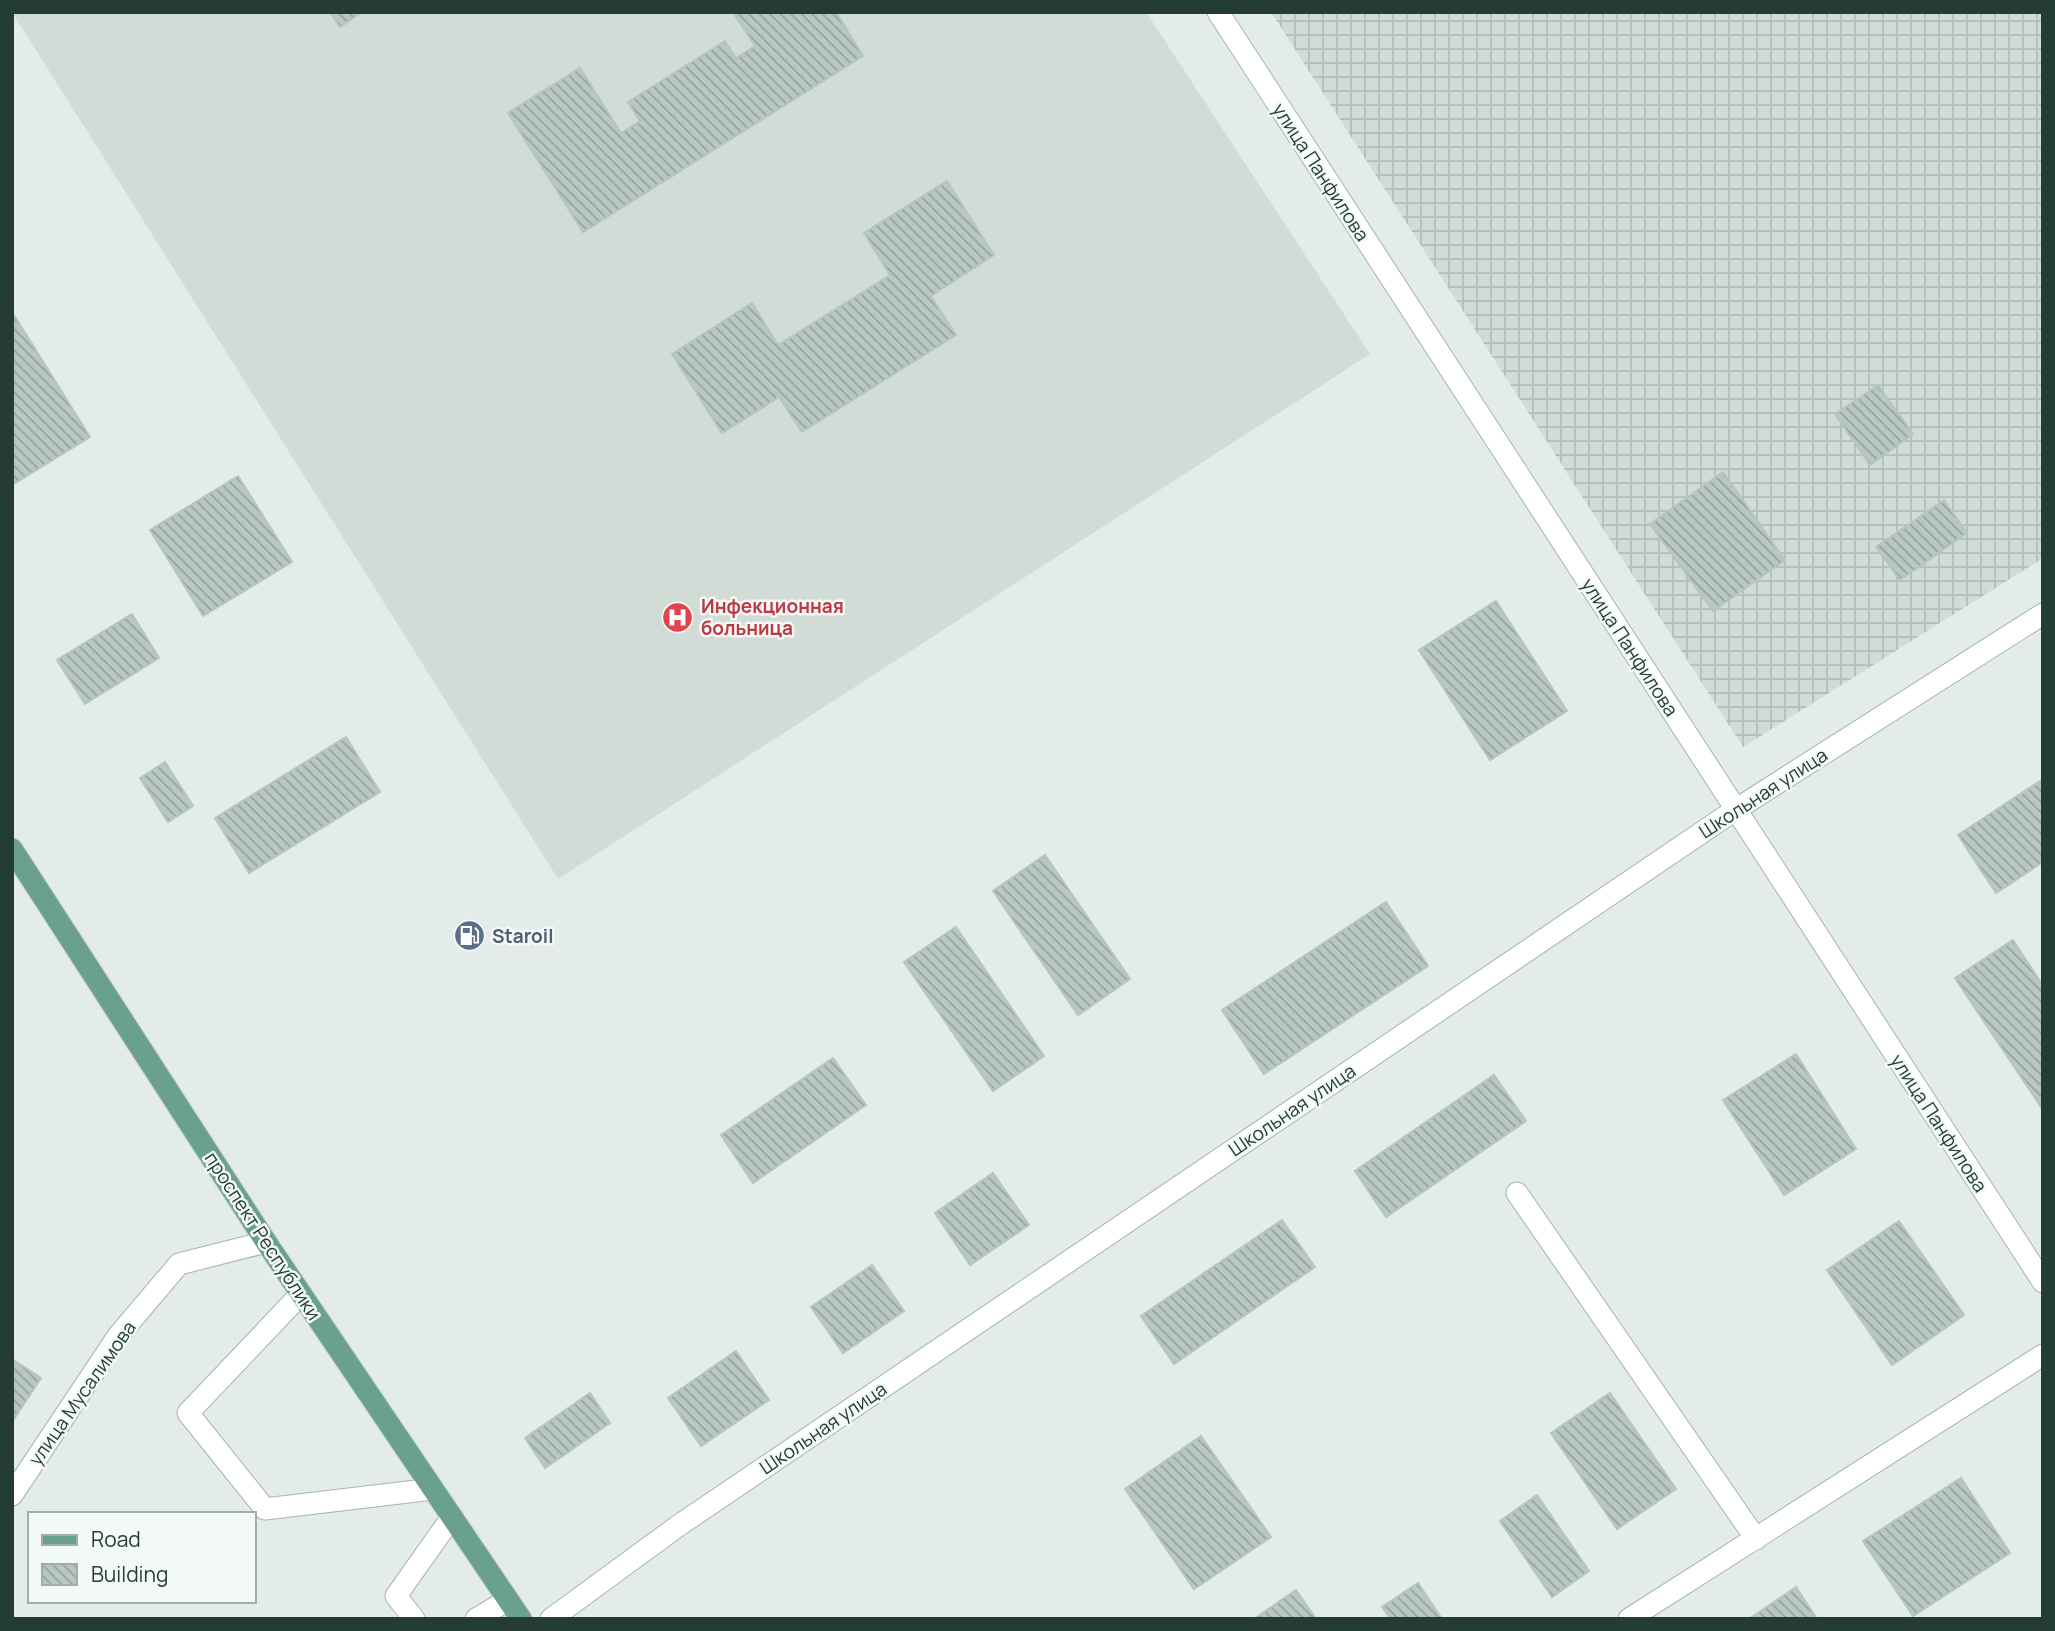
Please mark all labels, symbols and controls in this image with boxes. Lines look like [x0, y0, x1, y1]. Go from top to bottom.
street label: улица Панфилова [1267, 98, 1375, 246]
street label: улица Панфилова [1576, 573, 1684, 721]
place label: Инфекционная больница [701, 593, 844, 641]
hospital icon: Инфекционная больница [661, 600, 695, 634]
street label: Школьная улица [1694, 742, 1832, 844]
fuel station icon: Staroil [452, 919, 486, 953]
place label: Staroil [492, 923, 553, 949]
street label: улица Панфилова [1885, 1049, 1993, 1197]
street label: Школьная улица [1223, 1058, 1361, 1162]
street label: проспект Республики [199, 1147, 327, 1325]
street label: улица Мусалимова [22, 1316, 142, 1470]
street label: Школьная улица [754, 1376, 892, 1480]
legend [28, 1512, 256, 1603]
text: Road [91, 1525, 141, 1553]
text: Building [91, 1560, 168, 1588]

